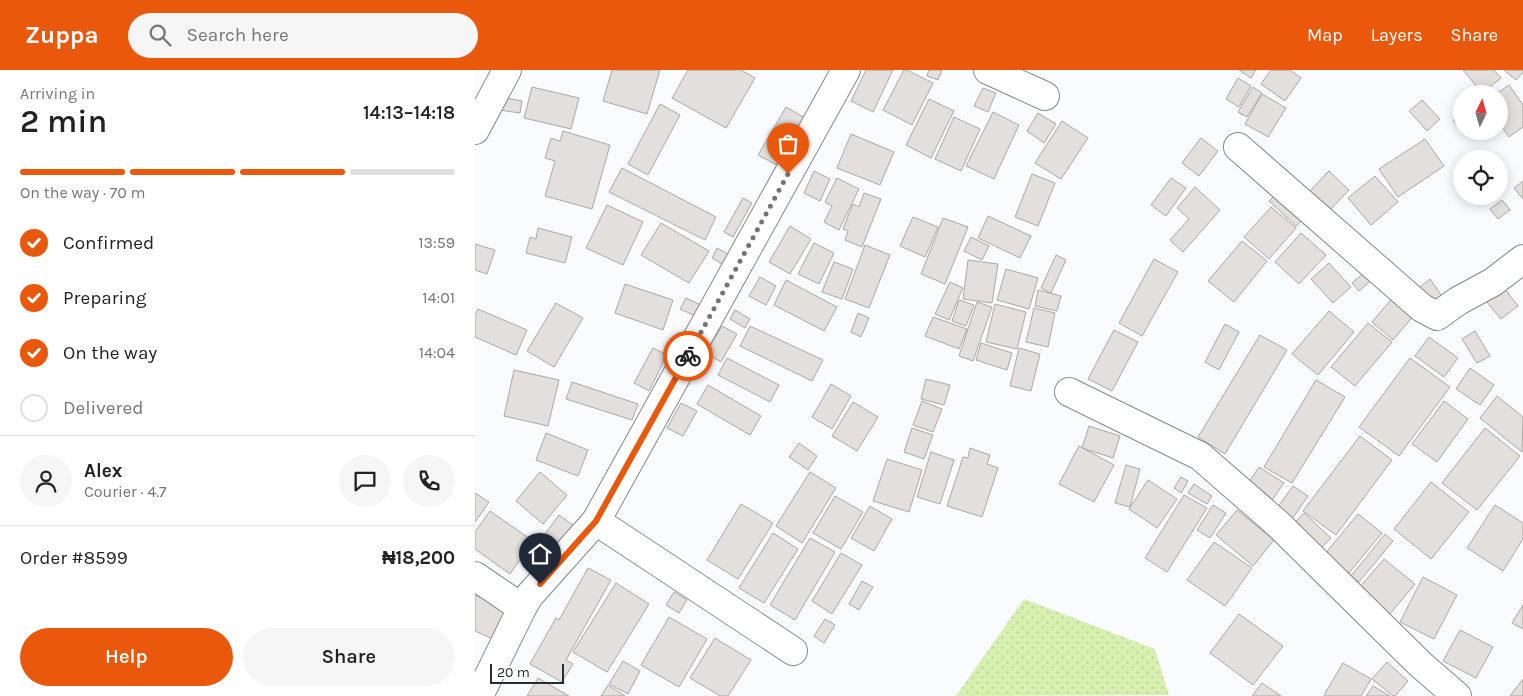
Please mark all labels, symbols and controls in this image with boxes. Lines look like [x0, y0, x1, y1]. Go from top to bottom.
search box [128, 13, 478, 58]
text: Zuppa [25, 21, 98, 49]
icon: search [146, 21, 174, 49]
text: Search here [186, 24, 289, 46]
text: Map [1307, 24, 1343, 46]
text: Layers [1371, 24, 1423, 46]
text: Share [1451, 24, 1498, 46]
text: Arriving in [20, 84, 95, 103]
north arrow [1453, 85, 1507, 140]
map controls [1453, 85, 1508, 205]
text: 14:13–14:18 [363, 102, 455, 124]
text: 2 min [20, 103, 107, 140]
pin [767, 123, 809, 174]
icon: bag [774, 130, 802, 158]
button: locate [1453, 150, 1508, 205]
text: On the way · 70 m [20, 183, 146, 202]
icon: check [20, 229, 48, 257]
text: Confirmed [63, 232, 154, 254]
text: 13:59 [418, 233, 455, 252]
icon: check [20, 284, 48, 312]
text: Preparing [63, 287, 146, 309]
text: 14:01 [422, 288, 455, 307]
courier [663, 331, 713, 381]
icon: check [20, 339, 48, 367]
text: On the way [63, 342, 157, 364]
icon: bike [674, 342, 702, 370]
text: 14:04 [419, 343, 455, 362]
text: Delivered [63, 397, 143, 419]
button: person [20, 455, 72, 507]
button: chat [339, 455, 391, 507]
button: phone [403, 455, 455, 507]
text: Alex [84, 460, 122, 482]
text: Courier · 4.7 [84, 482, 167, 501]
pin [519, 533, 561, 584]
icon: home [526, 540, 554, 568]
text: Order #8599 [20, 547, 128, 569]
text: ₦18,200 [382, 547, 455, 569]
button: Help [20, 628, 233, 686]
button: Share [243, 628, 455, 686]
scale bar [490, 661, 564, 684]
text: 20 m [497, 664, 530, 681]

